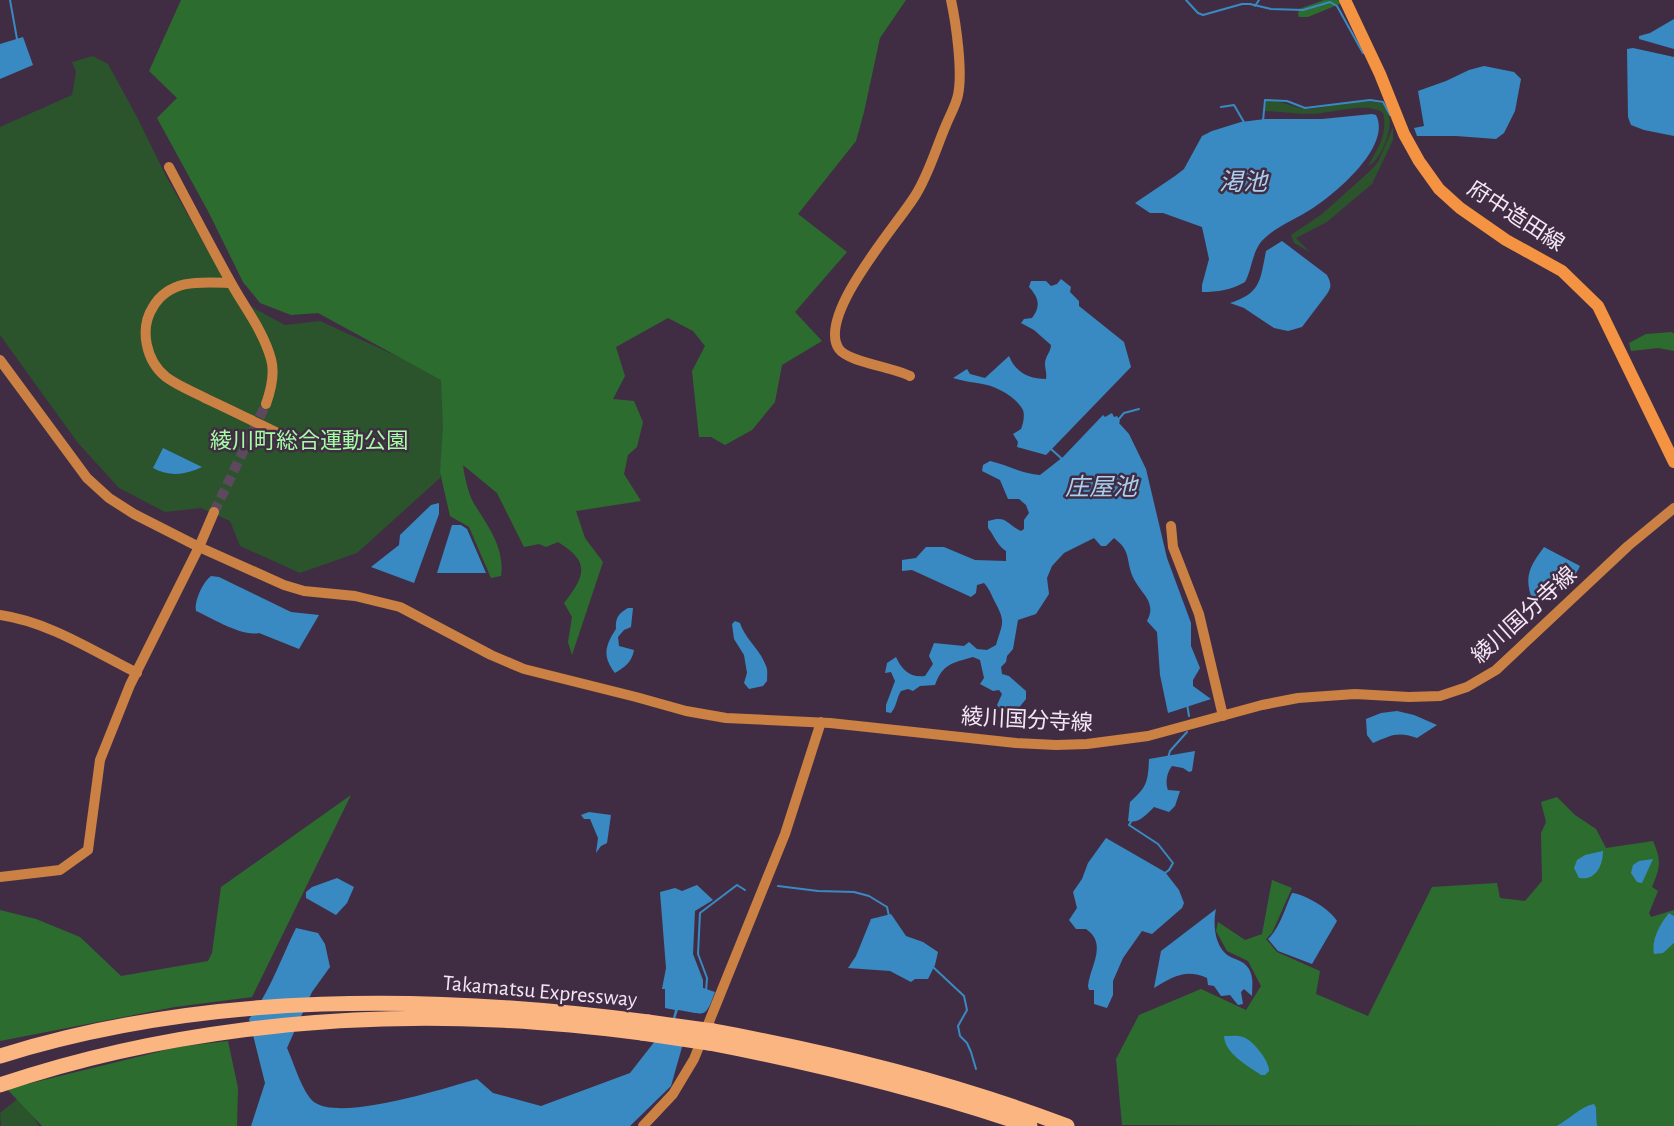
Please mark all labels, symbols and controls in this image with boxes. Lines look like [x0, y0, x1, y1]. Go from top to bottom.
water label: 渇池 [1219, 169, 1269, 195]
street label: 府中造田線 [1464, 176, 1569, 255]
park label: 綾川町総合運動公園 [210, 429, 408, 452]
water label: 庄屋池 [1065, 474, 1139, 500]
street label: 綾川国分寺線 [1467, 562, 1580, 667]
street label: 綾川国分寺線 [961, 705, 1094, 734]
street label: Takamatsu Expressway [442, 972, 639, 1011]

